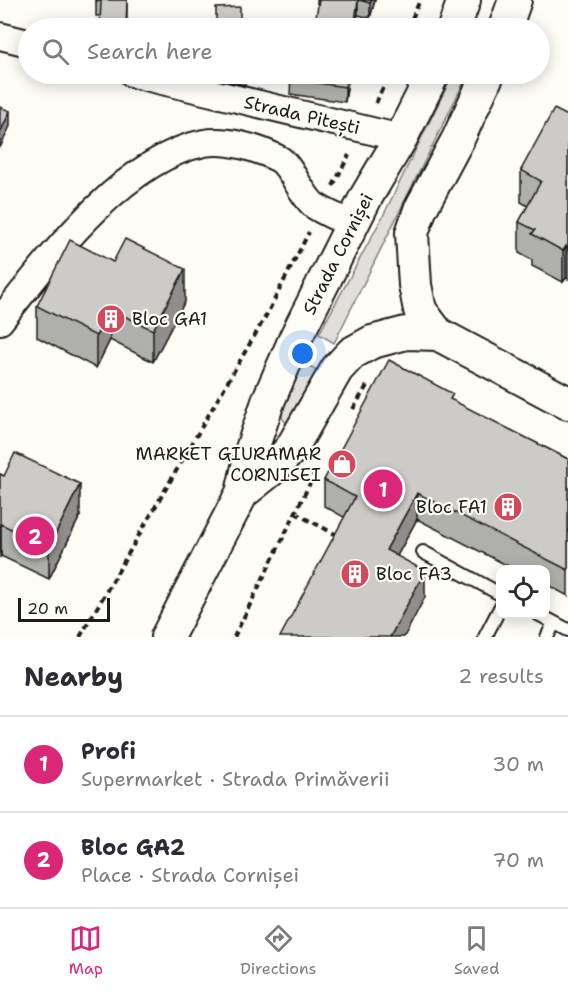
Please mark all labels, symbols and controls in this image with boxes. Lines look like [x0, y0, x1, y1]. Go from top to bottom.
search box [18, 18, 550, 84]
icon: search [39, 35, 72, 68]
text: Search here [87, 37, 213, 66]
street label: Strada Pitești [242, 90, 362, 140]
street label: Strada Cornișei [297, 189, 379, 319]
building icon: Bloc GA1 [95, 303, 127, 335]
place label: Bloc GA1 [132, 307, 207, 331]
your location [288, 339, 317, 368]
place label: MARKET GIURAMAR CORNISEI [135, 442, 321, 487]
shop icon: MARKET GIURAMAR CORNISEI [326, 448, 358, 480]
pin: 1 [364, 466, 403, 512]
building icon: Bloc FA1 [492, 491, 524, 523]
place label: Bloc FA1 [416, 495, 487, 519]
pin: 2 [15, 514, 54, 558]
building icon: Bloc FA3 [339, 558, 371, 590]
place label: Bloc FA3 [376, 562, 452, 586]
map controls [496, 565, 550, 619]
button: locate [496, 565, 550, 619]
scale bar [18, 595, 110, 622]
text: 20 m [27, 598, 68, 619]
text: Nearby [24, 659, 123, 694]
text: 2 results [458, 663, 544, 689]
text: Profi [81, 737, 136, 766]
text: 1 [39, 751, 48, 777]
text: 30 m [492, 751, 544, 777]
text: Supermarket · Strada Primăverii [81, 766, 390, 792]
text: Bloc GA2 [81, 833, 185, 862]
text: 2 [37, 847, 51, 873]
text: 70 m [492, 847, 544, 873]
text: Place · Strada Cornișei [81, 862, 299, 888]
tab: Map [69, 922, 103, 979]
tab: Directions [240, 922, 317, 979]
tab: Saved [454, 922, 499, 979]

